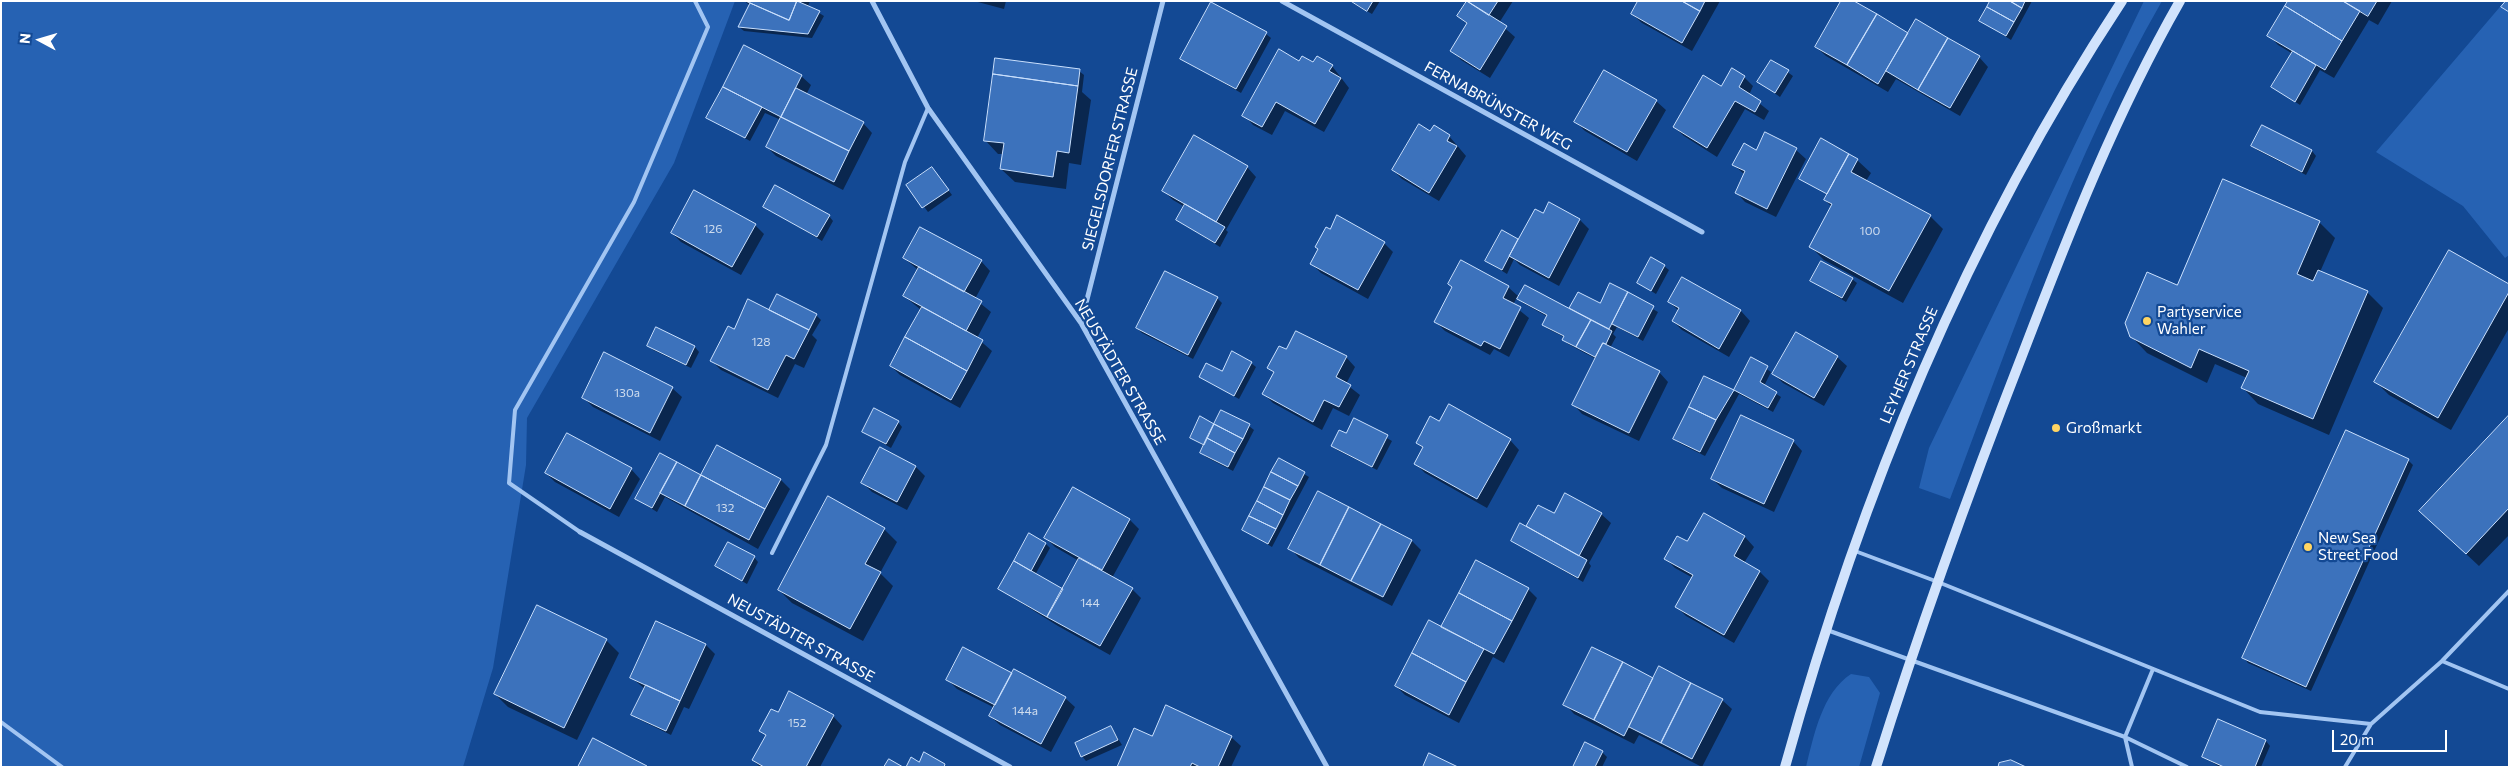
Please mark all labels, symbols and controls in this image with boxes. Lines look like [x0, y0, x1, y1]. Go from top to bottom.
north arrow [15, 15, 65, 65]
text: N [16, 32, 34, 44]
street label: FERNABRÜNSTER WEG [1421, 58, 1575, 154]
street label: SIEGELSDORFER STRASSE [1079, 66, 1141, 252]
house number: 126 [703, 222, 723, 236]
house number: 100 [1860, 224, 1880, 238]
street label: NEUSTÄDTER STRASSE [1071, 296, 1169, 448]
place label: Partyservice Wahler [2157, 303, 2242, 338]
street label: LEYHER STRASSE [1876, 304, 1942, 426]
marker: Partyservice Wahler [2141, 315, 2153, 327]
house number: 128 [751, 335, 771, 349]
house number: 130a [614, 386, 640, 400]
place label: Großmarkt [2066, 419, 2142, 437]
marker: Großmarkt [2050, 422, 2062, 434]
house number: 132 [716, 501, 734, 515]
place label: New Sea Street Food [2318, 529, 2398, 564]
marker: New Sea Street Food [2302, 541, 2314, 553]
street label: NEUSTÄDTER STRASSE [724, 590, 878, 686]
house number: 144 [1080, 596, 1100, 610]
house number: 144a [1012, 704, 1038, 718]
house number: 152 [788, 716, 806, 730]
scale bar [2335, 720, 2450, 752]
text: 20 m [2340, 730, 2374, 748]

